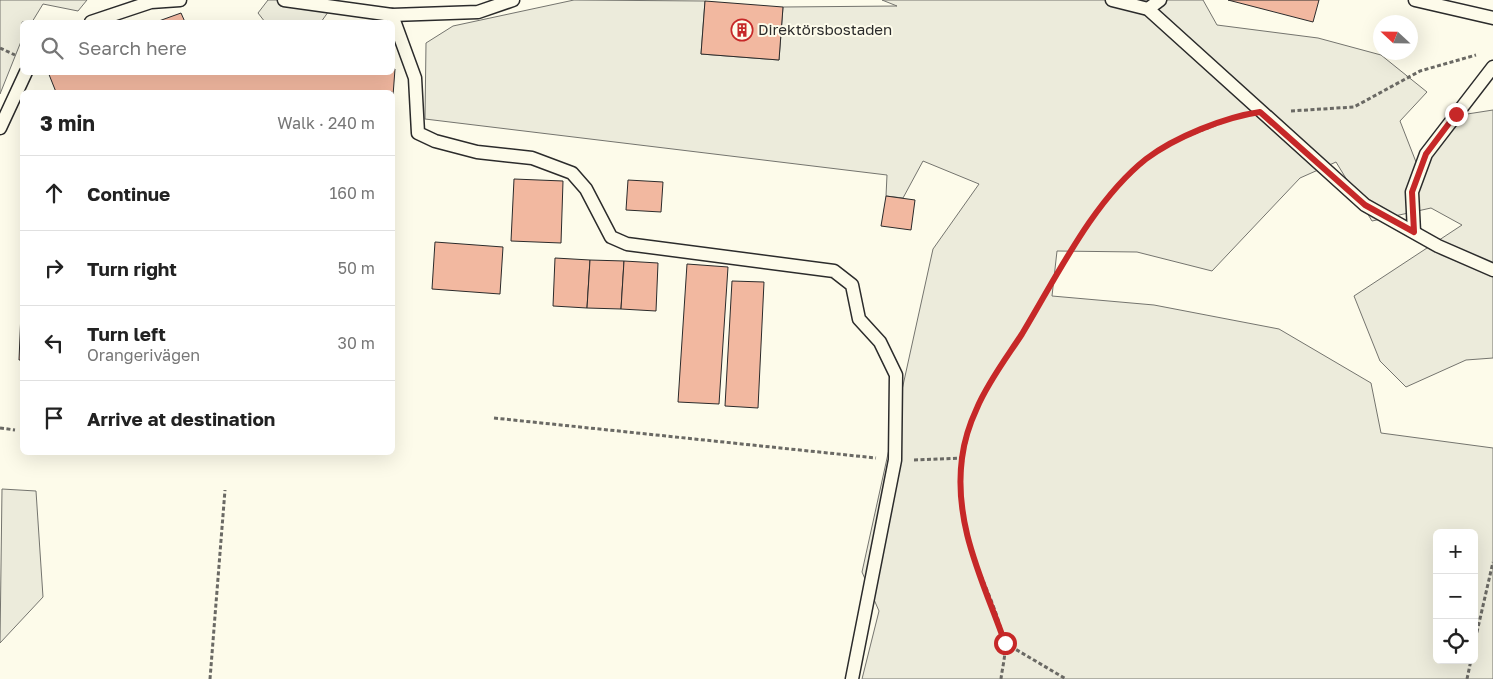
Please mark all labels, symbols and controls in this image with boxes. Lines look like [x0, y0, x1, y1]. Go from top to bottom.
north arrow [1373, 15, 1418, 60]
building icon: Direktörsbostaden [730, 18, 754, 42]
search box [20, 20, 395, 75]
place label: Direktörsbostaden [758, 20, 892, 38]
icon: search [38, 34, 66, 62]
text: Search here [78, 36, 187, 59]
route end [1445, 103, 1468, 126]
text: 3 min [40, 110, 95, 136]
text: Walk · 240 m [277, 113, 375, 133]
icon: ahead [40, 179, 68, 207]
text: Continue [87, 182, 170, 205]
text: 160 m [329, 183, 375, 203]
icon: right [40, 254, 68, 282]
text: Turn right [87, 257, 177, 280]
text: 50 m [338, 258, 375, 278]
text: Turn left [87, 322, 166, 345]
icon: left [40, 329, 68, 357]
text: 30 m [338, 333, 375, 353]
text: Orangerivägen [87, 345, 200, 365]
icon: arrive [40, 404, 68, 432]
text: Arrive at destination [87, 407, 275, 430]
map controls [1433, 529, 1478, 664]
button: + [1433, 529, 1478, 574]
button: − [1433, 574, 1478, 619]
button: locate [1433, 619, 1478, 664]
route start [994, 632, 1017, 655]

